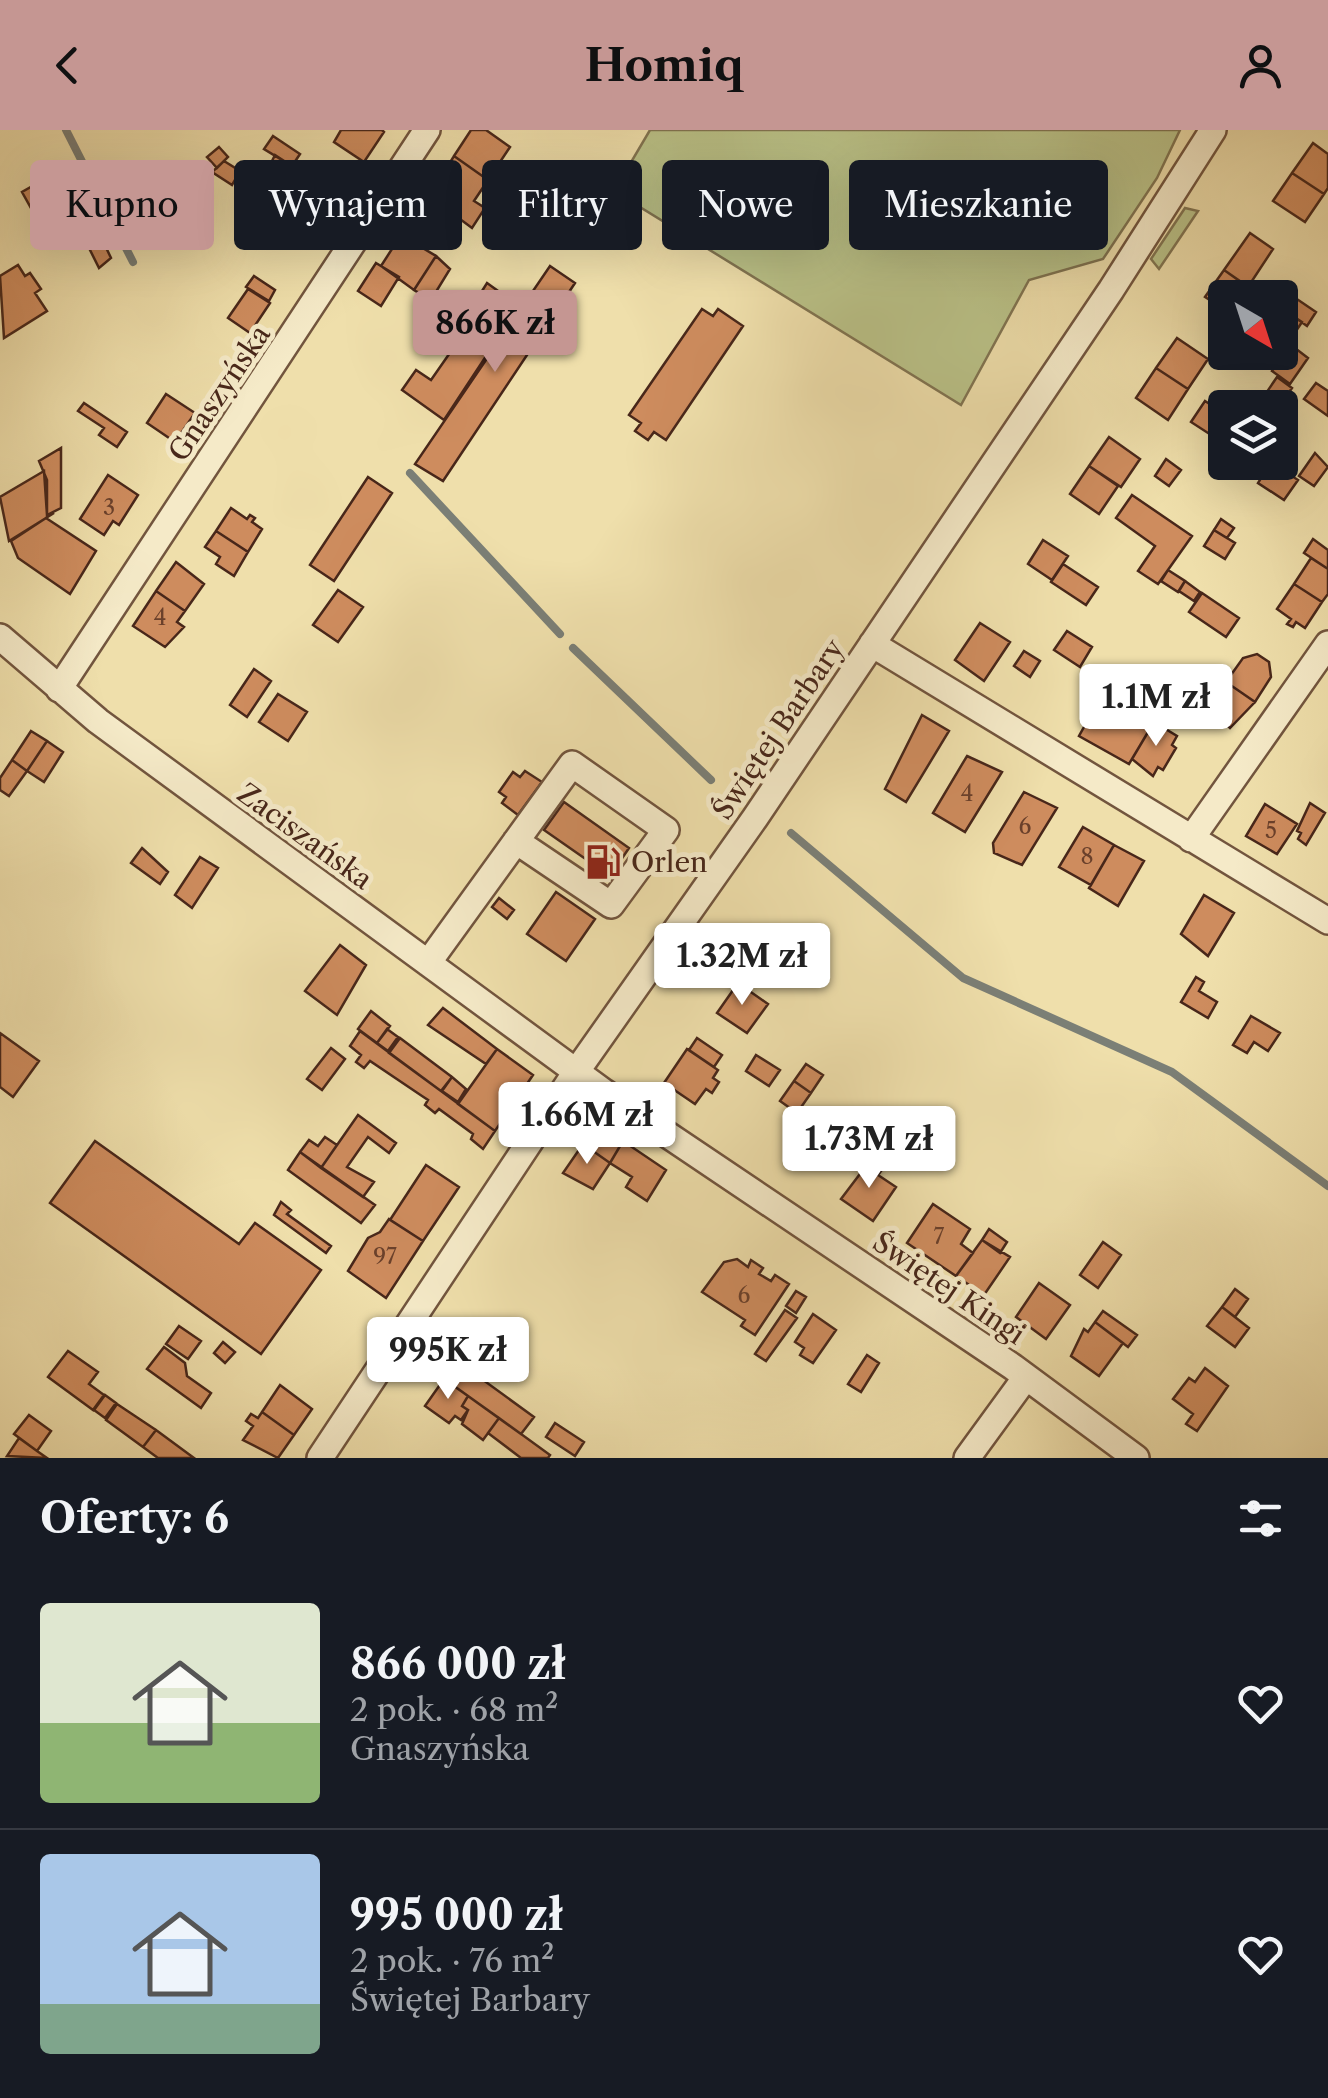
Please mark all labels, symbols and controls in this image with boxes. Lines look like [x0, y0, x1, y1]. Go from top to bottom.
text: Homiq [584, 37, 744, 93]
icon: back [40, 38, 95, 93]
icon: person [1233, 38, 1288, 93]
chip: Kupno [30, 160, 214, 250]
chip: Wynajem [234, 160, 462, 250]
chip: Filtry [482, 160, 642, 250]
chip: Nowe [662, 160, 829, 250]
chip: Mieszkanie [849, 160, 1108, 250]
north arrow [1208, 280, 1298, 370]
map controls [1208, 280, 1298, 480]
pin: 866K zł [403, 290, 587, 375]
text: 866K zł [435, 303, 555, 342]
street label: Gnaszyńska [161, 318, 277, 468]
button: layers [1208, 390, 1298, 480]
house number: 3 [103, 494, 115, 521]
house number: 4 [154, 604, 166, 631]
street label: Świętej Barbary [705, 632, 851, 826]
pin: 1.1M zł [1064, 664, 1248, 749]
text: 1.1M zł [1101, 677, 1211, 716]
street label: Zaciszańska [231, 776, 379, 896]
house number: 4 [961, 780, 973, 807]
house number: 6 [1019, 813, 1032, 840]
house number: 5 [1265, 817, 1277, 844]
fuel station icon: Orlen [584, 843, 622, 881]
house number: 8 [1080, 843, 1094, 870]
place label: Orlen [631, 845, 708, 879]
pin: 1.32M zł [639, 923, 845, 1008]
text: 1.32M zł [676, 936, 808, 975]
pin: 1.66M zł [484, 1082, 690, 1167]
text: 1.66M zł [521, 1095, 653, 1134]
pin: 1.73M zł [766, 1106, 972, 1191]
text: 1.73M zł [804, 1119, 934, 1158]
house number: 7 [934, 1223, 945, 1250]
street label: Świętej Kingi [867, 1225, 1031, 1351]
house number: 97 [373, 1243, 397, 1270]
house number: 6 [738, 1282, 751, 1309]
pin: 995K zł [356, 1317, 540, 1402]
text: 995K zł [389, 1330, 507, 1369]
icon: filters [1233, 1491, 1288, 1546]
text: Oferty: 6 [40, 1492, 229, 1544]
text: 866 000 zł [350, 1638, 566, 1690]
icon: home [120, 1643, 240, 1763]
icon: heart [1233, 1676, 1288, 1731]
text: 2 pok. · 68 m² [350, 1690, 558, 1729]
text: Gnaszyńska [350, 1729, 529, 1768]
text: 995 000 zł [350, 1889, 563, 1941]
icon: home [120, 1894, 240, 2014]
icon: heart [1233, 1927, 1288, 1982]
text: 2 pok. · 76 m² [350, 1941, 554, 1980]
text: Świętej Barbary [350, 1980, 590, 2019]

